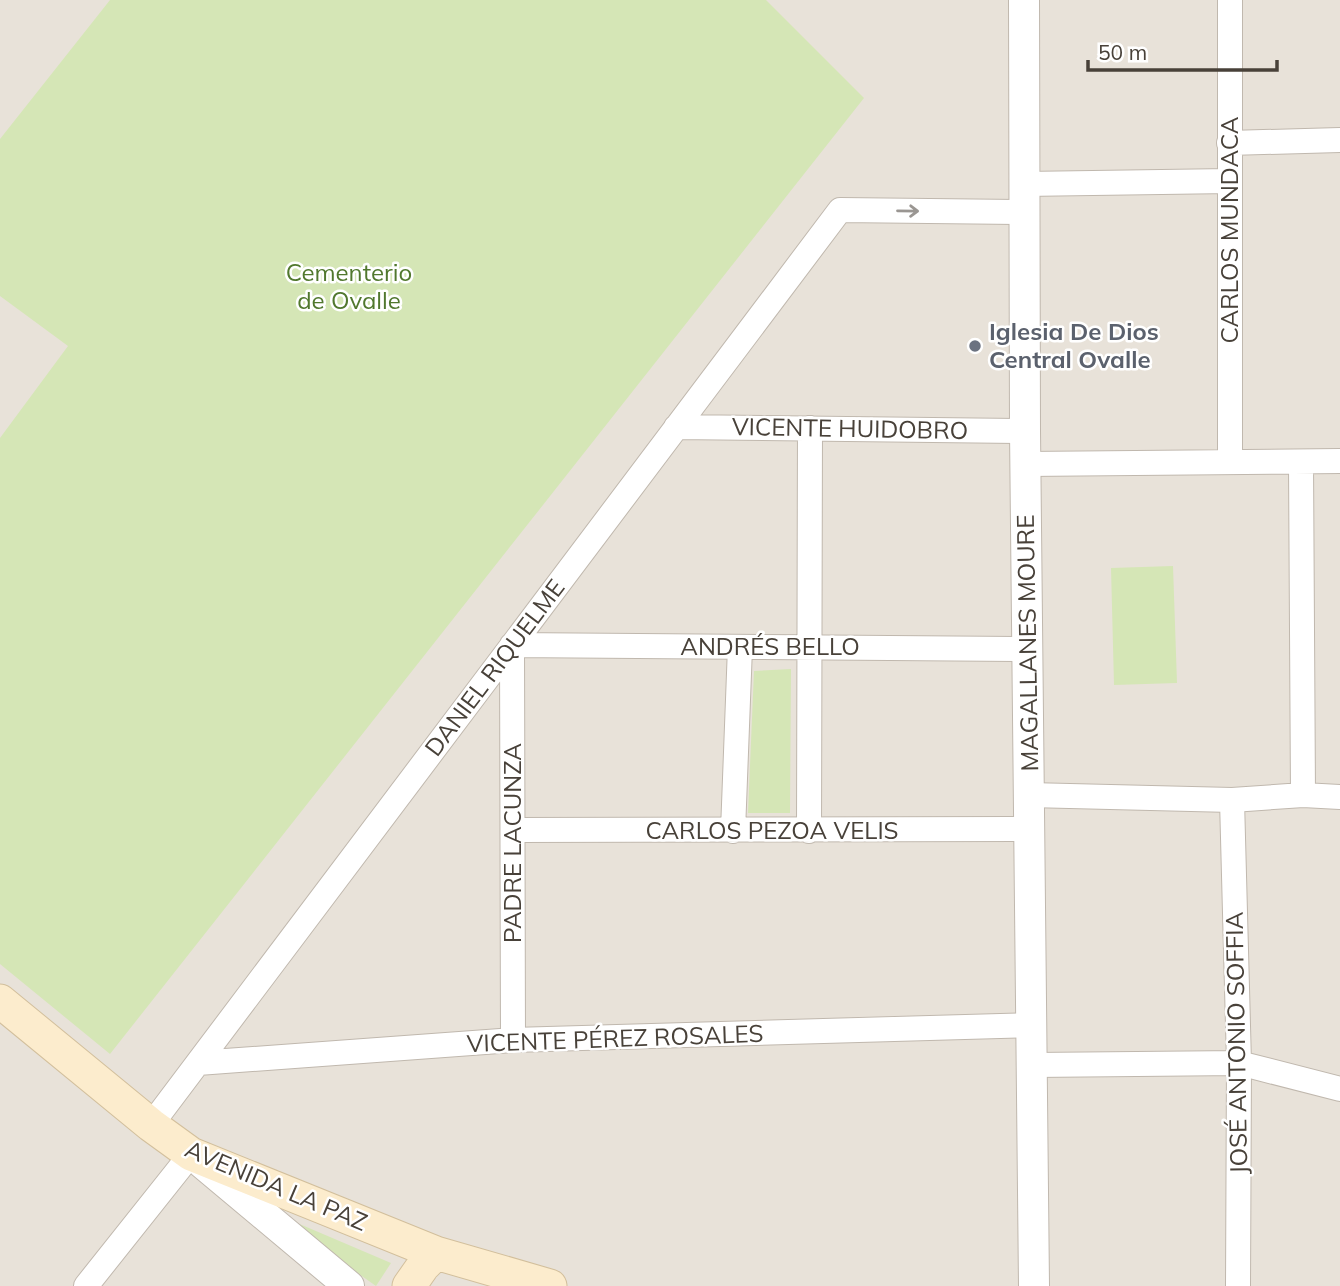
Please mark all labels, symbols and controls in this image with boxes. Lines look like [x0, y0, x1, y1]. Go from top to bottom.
scale bar [1088, 28, 1277, 72]
text: 50 m [1098, 39, 1147, 65]
street label: CARLOS MUNDACA [1214, 116, 1244, 343]
one-way arrow [896, 204, 919, 218]
park label: Cementerio de Ovalle [286, 257, 412, 315]
place label: Iglesia De Dios Central Ovalle [989, 316, 1159, 374]
marker: Iglesia De Dios Central Ovalle [967, 338, 983, 354]
street label: VICENTE HUIDOBRO [732, 411, 968, 445]
street label: MAGALLANES MOURE [1010, 514, 1044, 772]
street label: DANIEL RIQUELME [418, 573, 570, 762]
street label: ANDRÉS BELLO [680, 631, 860, 661]
street label: PADRE LACUNZA [497, 743, 527, 943]
street label: CARLOS PEZOA VELIS [645, 815, 899, 845]
street label: JOSÉ ANTONIO SOFFIA [1219, 911, 1253, 1175]
street label: VICENTE PÉREZ ROSALES [466, 1018, 764, 1058]
street label: AVENIDA LA PAZ [181, 1133, 372, 1237]

